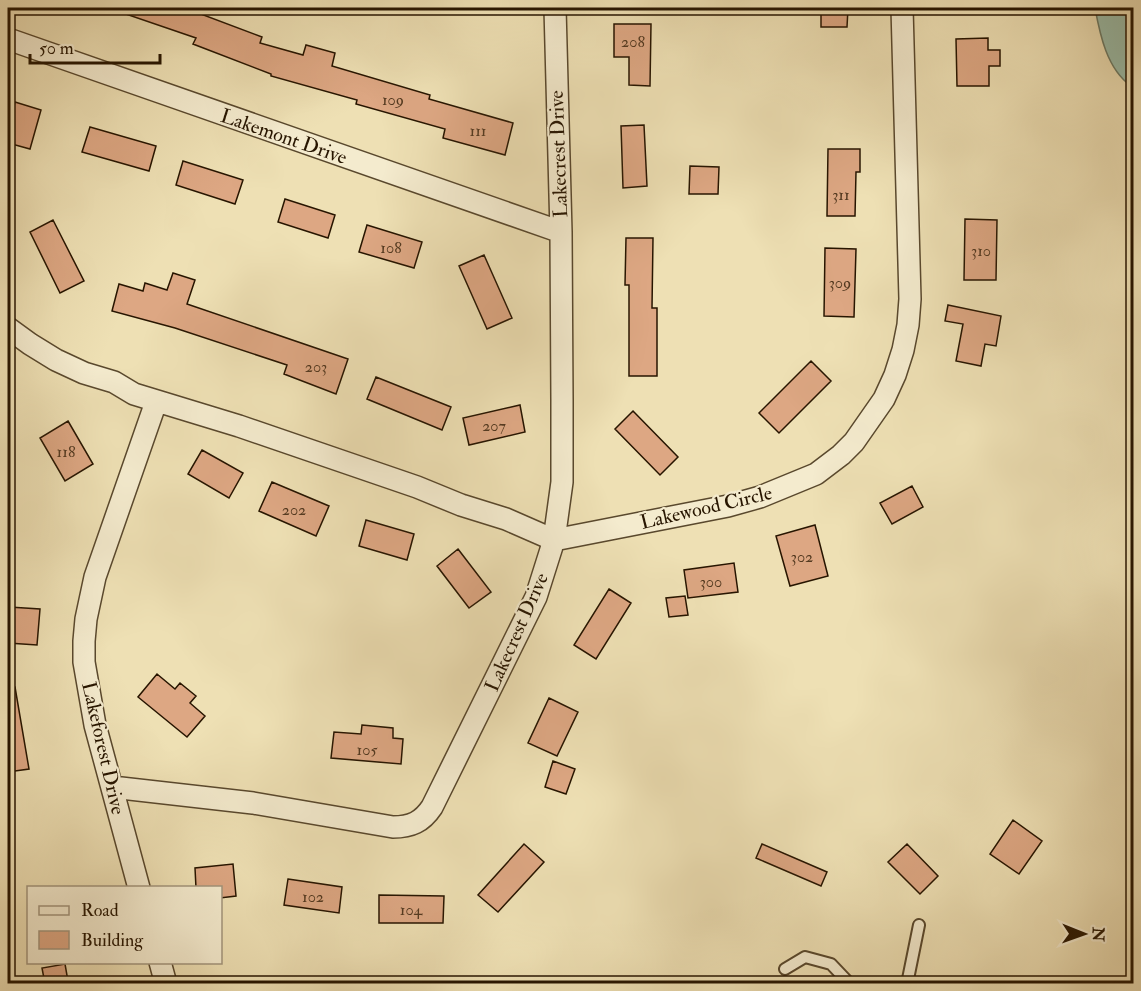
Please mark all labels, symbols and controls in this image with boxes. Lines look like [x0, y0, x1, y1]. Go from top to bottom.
scale bar [30, 27, 160, 65]
house number: 208 [621, 32, 645, 52]
text: 50 m [39, 37, 74, 60]
house number: 109 [382, 90, 404, 110]
street label: Lakecrest Drive [544, 90, 573, 218]
street label: Lakemont Drive [217, 103, 350, 170]
house number: 111 [469, 121, 487, 141]
house number: 311 [832, 185, 850, 205]
house number: 108 [380, 238, 402, 258]
house number: 310 [971, 241, 991, 261]
house number: 309 [829, 273, 851, 293]
house number: 203 [305, 357, 327, 377]
house number: 207 [482, 416, 506, 436]
house number: 118 [57, 442, 76, 462]
street label: Lakewood Circle [638, 480, 774, 535]
house number: 202 [282, 500, 306, 520]
house number: 302 [791, 547, 813, 567]
street label: Lakecrest Drive [479, 569, 554, 696]
house number: 300 [700, 572, 722, 592]
street label: Lakeforest Drive [76, 679, 131, 817]
house number: 105 [357, 740, 377, 760]
legend [27, 886, 222, 964]
house number: 102 [302, 887, 324, 907]
text: Road [81, 899, 119, 922]
house number: 104 [400, 900, 424, 920]
north arrow [1054, 904, 1114, 964]
text: N [1088, 926, 1108, 942]
text: Building [81, 929, 144, 952]

